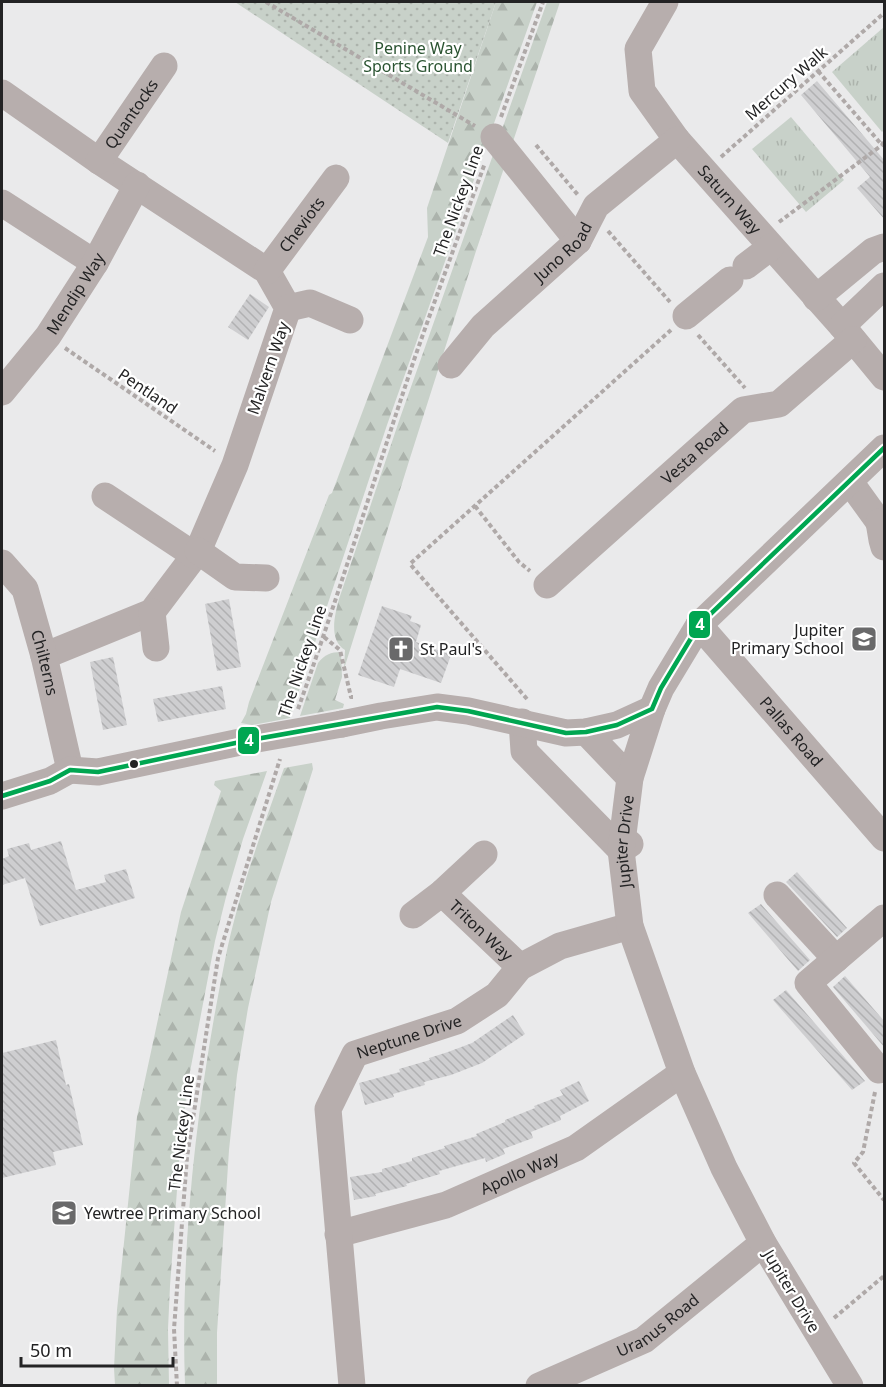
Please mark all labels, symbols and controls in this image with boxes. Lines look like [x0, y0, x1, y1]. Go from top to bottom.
park label: Penine Way Sports Ground [363, 37, 473, 77]
street label: Mercury Walk [740, 41, 832, 125]
street label: Quantocks [99, 74, 163, 153]
street label: The Nickey Line [428, 142, 488, 260]
street label: Saturn Way [693, 160, 767, 239]
street label: Cheviots [274, 192, 330, 257]
street label: Juno Road [527, 218, 597, 288]
street label: Mendip Way [41, 248, 110, 339]
street label: Malvern Way [242, 318, 294, 417]
street label: Pentland [114, 363, 182, 419]
street label: Vesta Road [656, 417, 733, 489]
street label: The Nickey Line [273, 602, 331, 720]
line badge: 4 [688, 610, 711, 639]
text: 4 [695, 613, 705, 635]
place label: Jupiter Primary School [731, 619, 844, 659]
school or university icon: Jupiter Primary School [849, 624, 879, 654]
street label: Chilterns [26, 627, 64, 698]
church icon: St Paul's [386, 634, 416, 664]
place label: St Paul's [420, 638, 482, 660]
street label: Pallas Road [755, 692, 828, 771]
line badge: 4 [237, 726, 260, 755]
text: 4 [244, 729, 254, 751]
unlabelled marker [128, 758, 140, 770]
street label: Jupiter Drive [610, 794, 639, 891]
street label: Triton Way [445, 895, 518, 966]
street label: Neptune Drive [353, 1009, 464, 1064]
street label: The Nickey Line [163, 1074, 199, 1192]
street label: Apollo Way [477, 1146, 563, 1200]
school or university icon: Yewtree Primary School [49, 1198, 79, 1228]
place label: Yewtree Primary School [84, 1202, 261, 1224]
street label: Jupiter Drive [757, 1244, 825, 1337]
street label: Uranus Road [613, 1289, 704, 1362]
scale bar [21, 1330, 172, 1368]
text: 50 m [30, 1338, 72, 1362]

